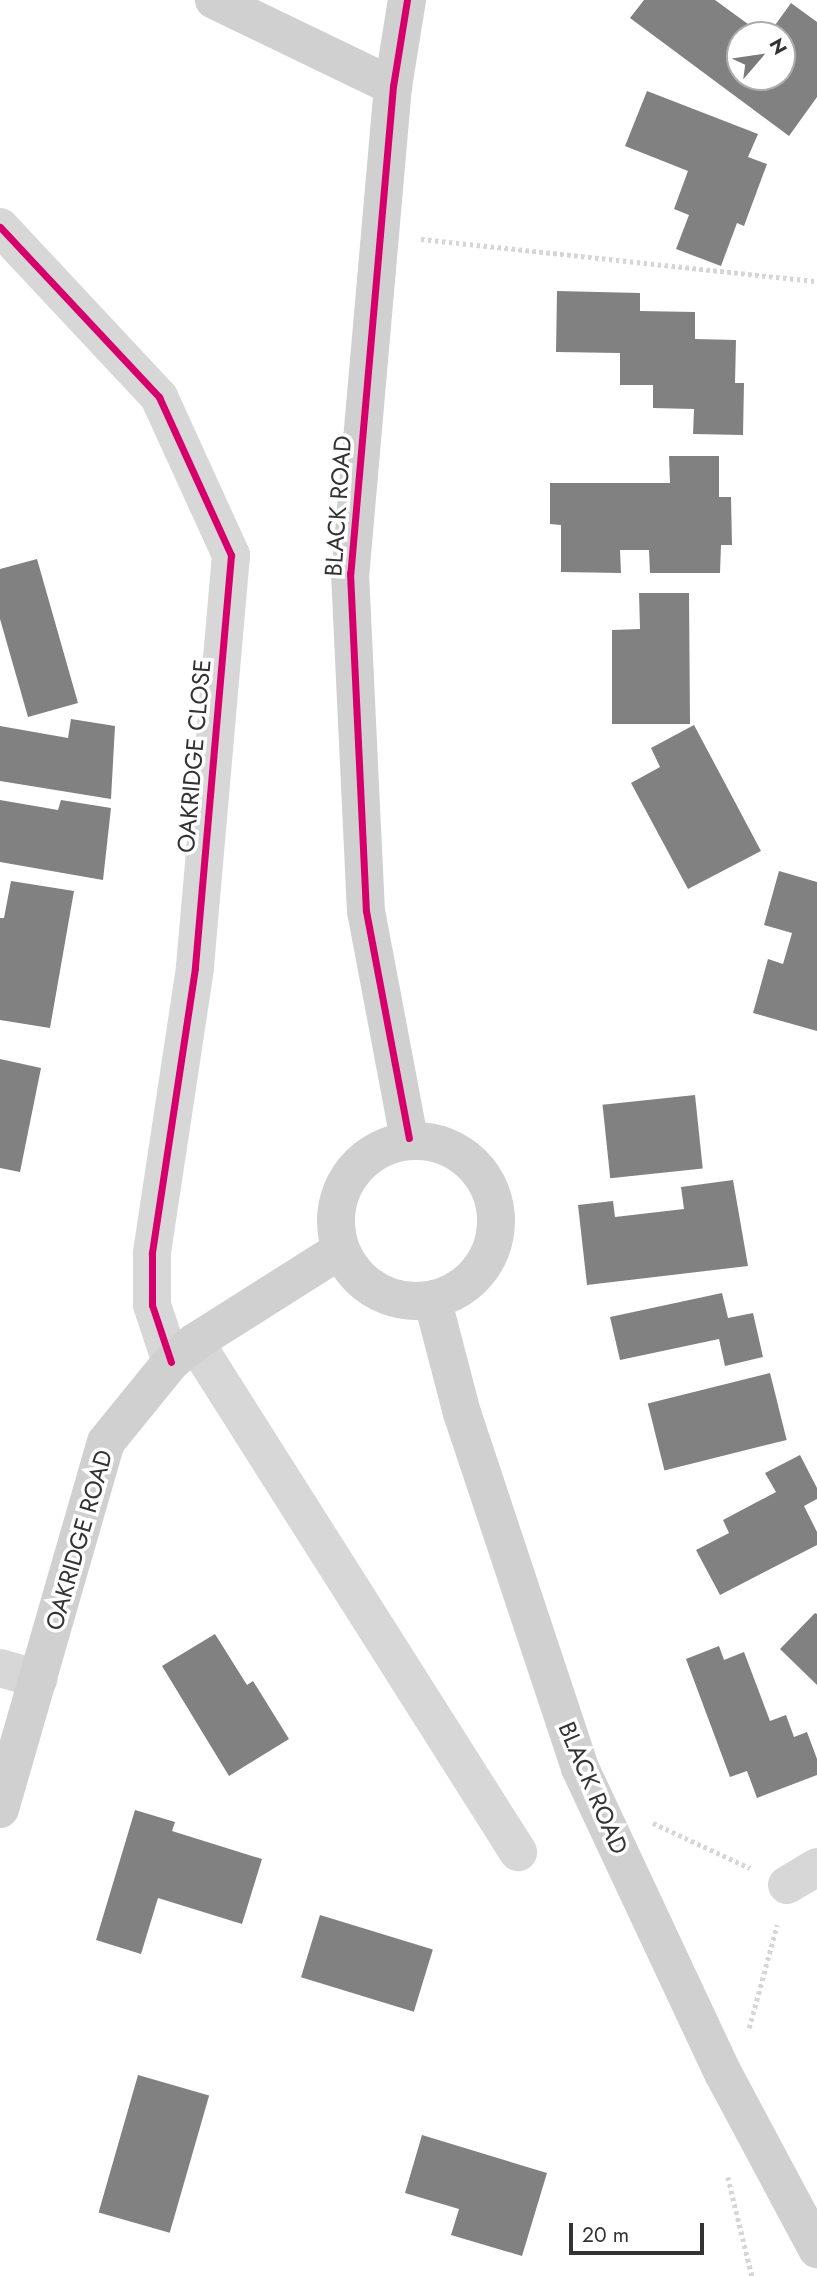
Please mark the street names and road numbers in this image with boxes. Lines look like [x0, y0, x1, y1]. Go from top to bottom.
street label: BLACK ROAD [319, 435, 357, 577]
street label: OAKRIDGE CLOSE [171, 658, 217, 854]
street label: OAKRIDGE ROAD [40, 1447, 118, 1633]
street label: BLACK ROAD [552, 1717, 634, 1859]

